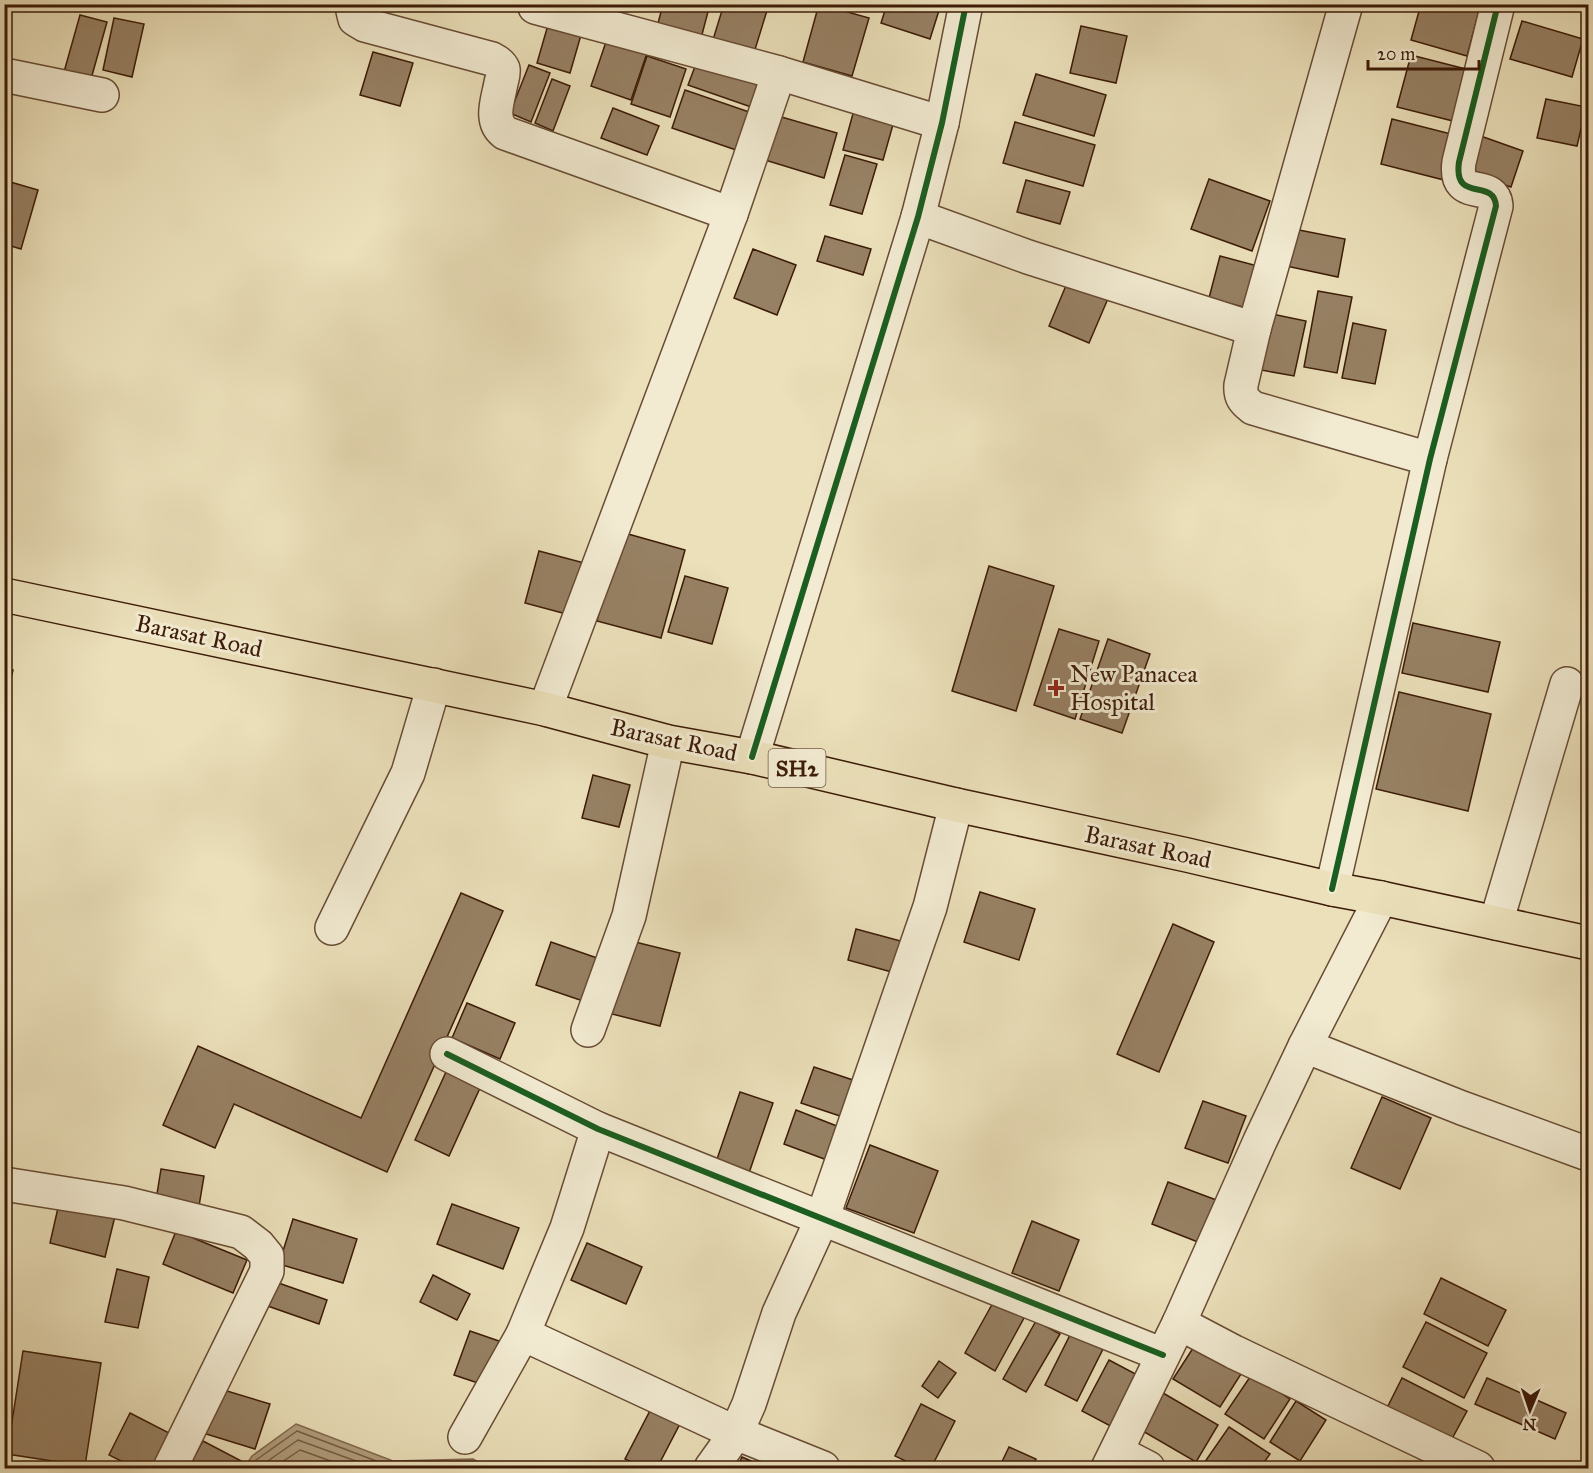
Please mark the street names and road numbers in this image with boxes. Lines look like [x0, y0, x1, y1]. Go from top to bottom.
street label: Barasat Road [133, 608, 265, 664]
street label: Barasat Road [608, 712, 740, 768]
road number: SH2 [768, 749, 826, 787]
street label: Barasat Road [1082, 819, 1214, 875]

